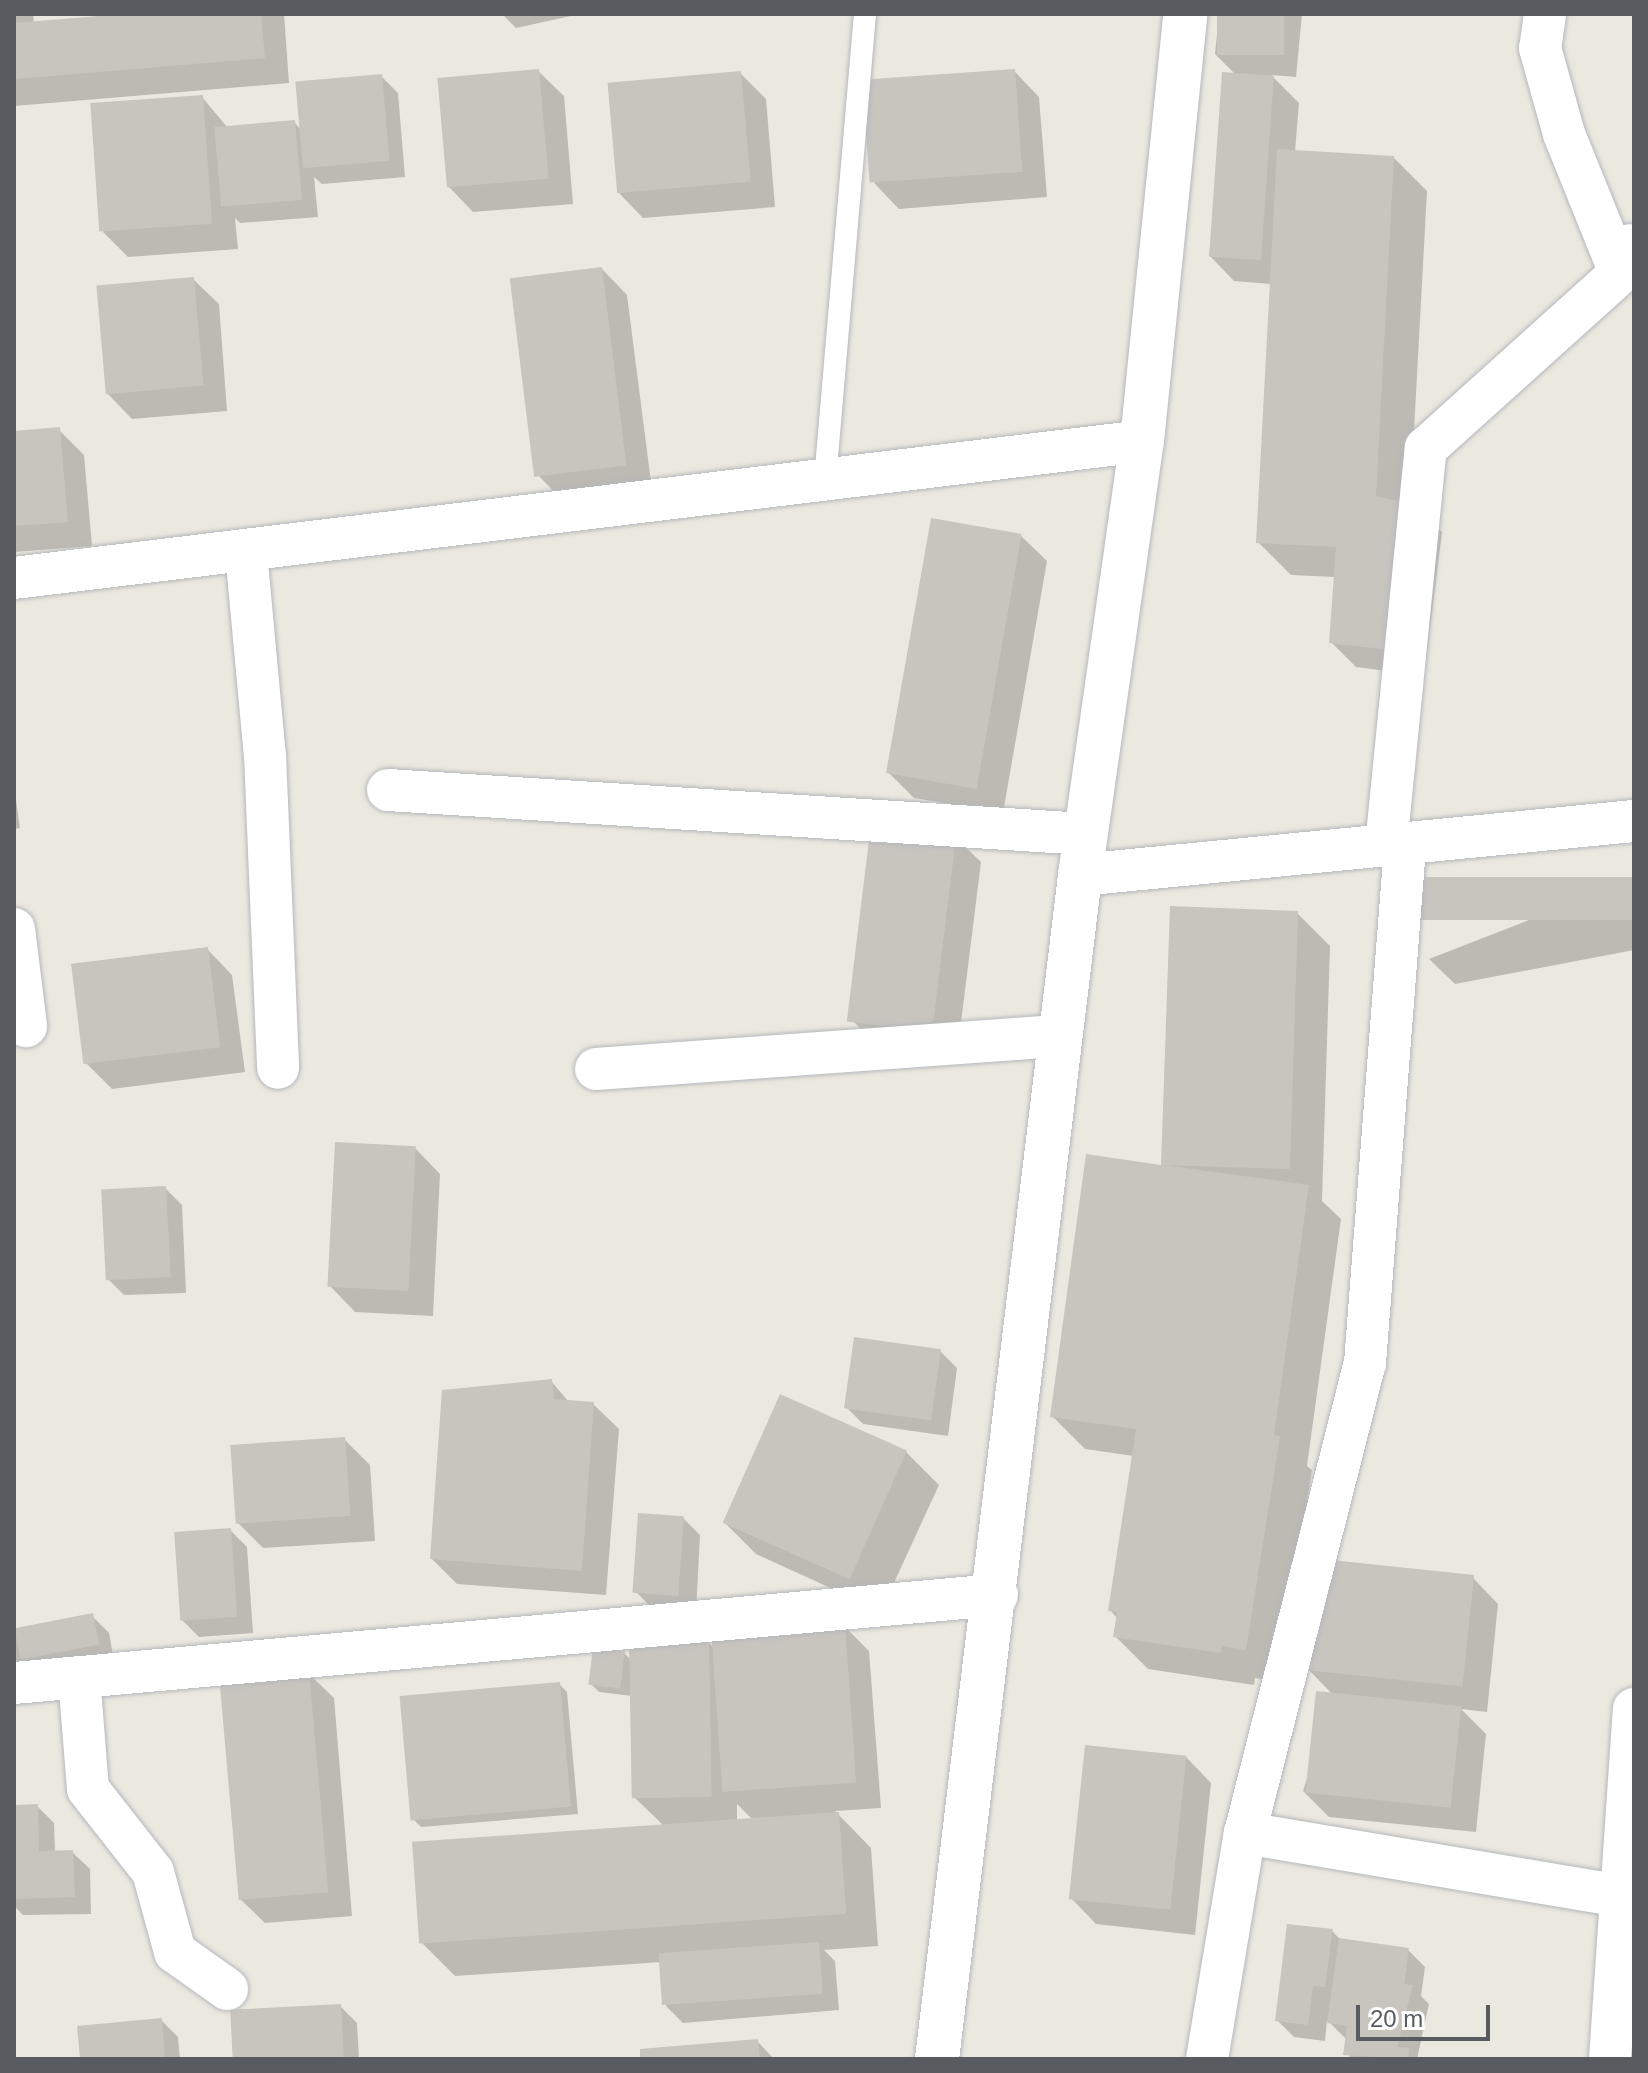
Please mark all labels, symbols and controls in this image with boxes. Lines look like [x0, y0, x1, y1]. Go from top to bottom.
scale bar [1360, 1989, 1494, 2039]
text: 20 m [1370, 2005, 1423, 2032]

